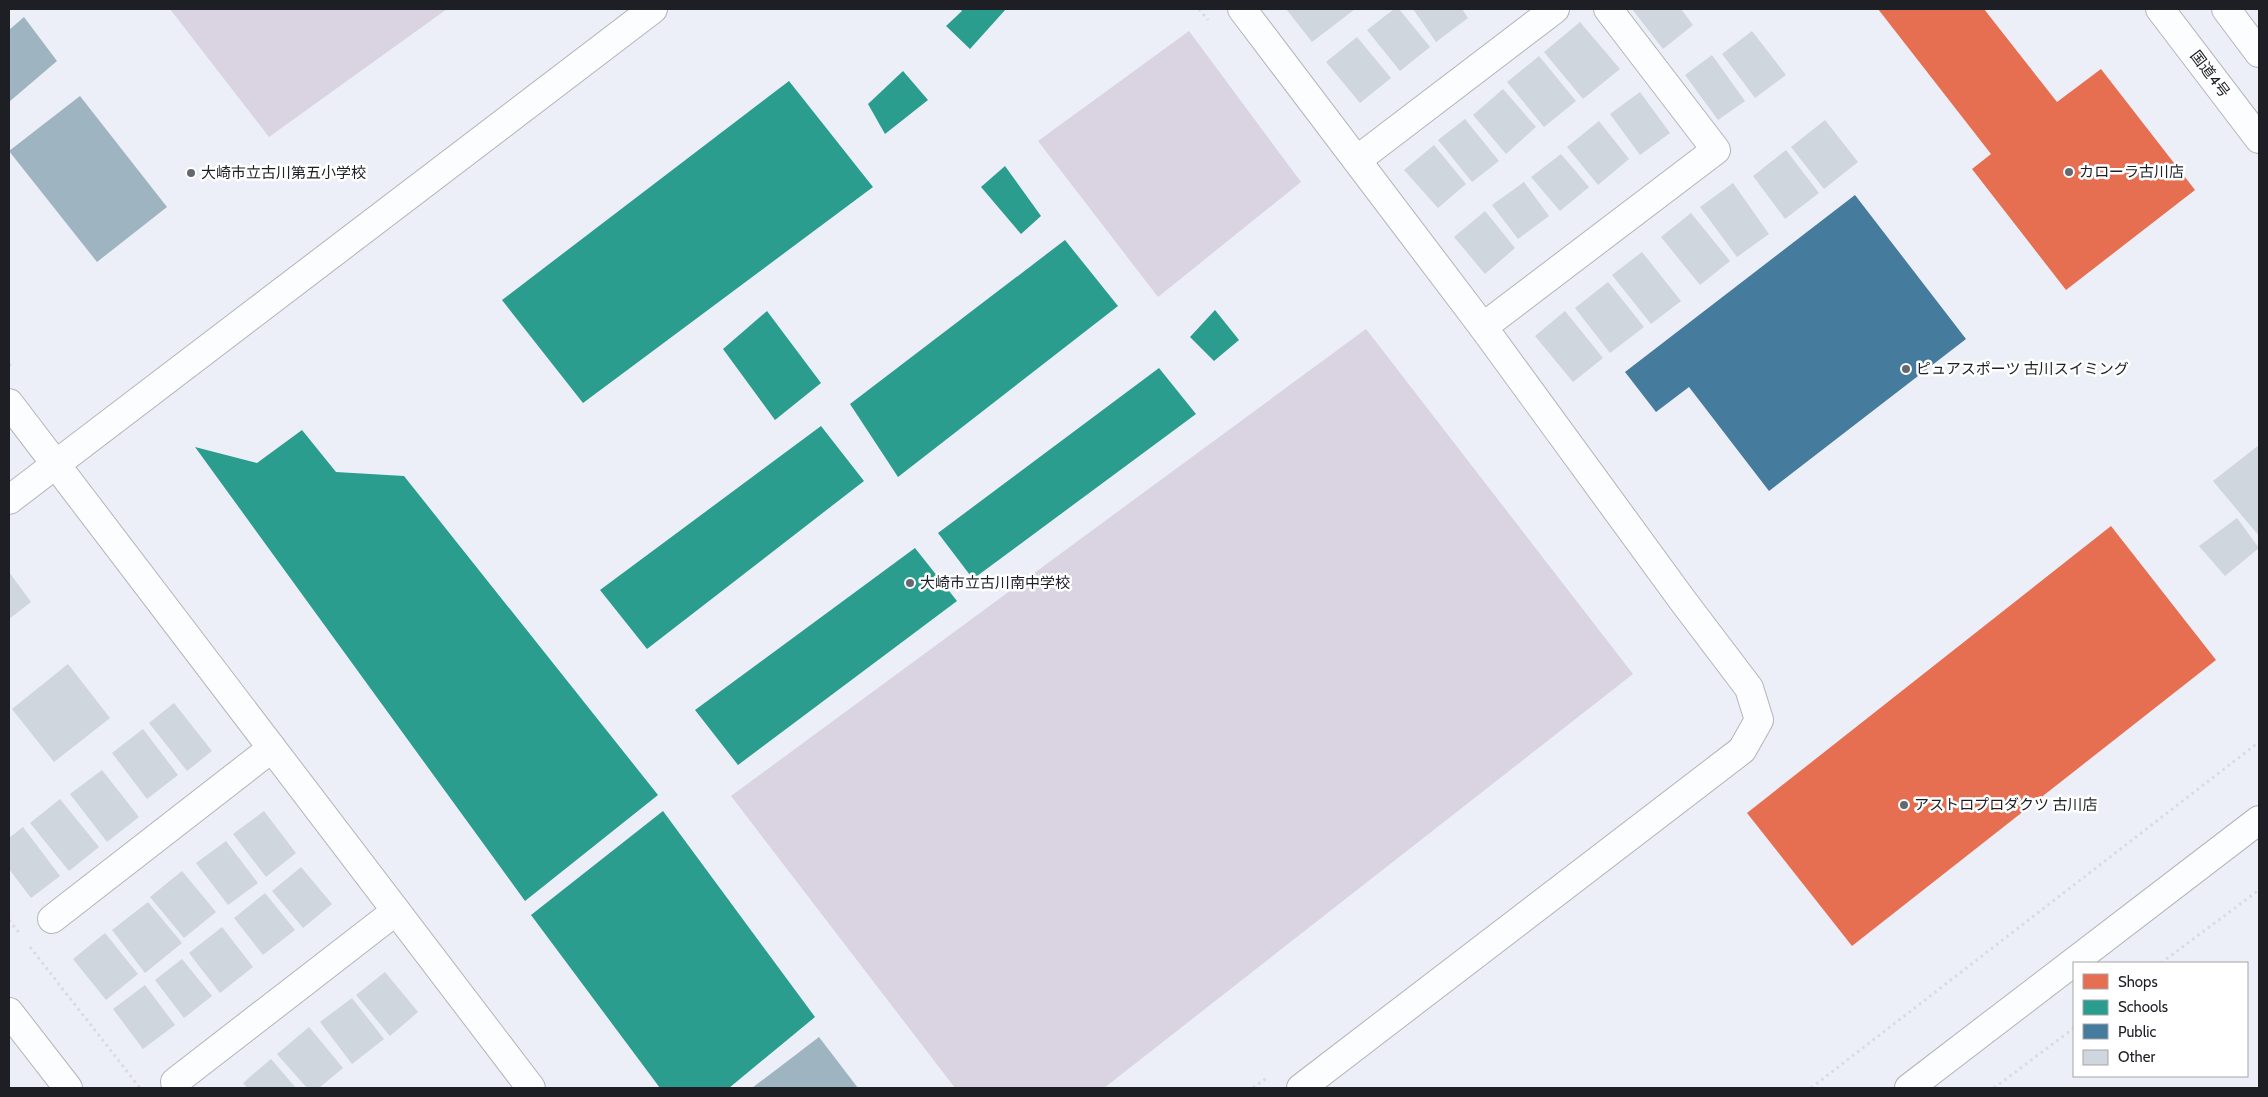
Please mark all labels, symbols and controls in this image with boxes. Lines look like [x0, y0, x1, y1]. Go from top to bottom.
street label: 国道4号 [2187, 47, 2233, 101]
place label: カローラ古川店 [2079, 163, 2184, 181]
place label: 大崎市立古川第五小学校 [201, 164, 366, 182]
marker: カローラ古川店 [2063, 166, 2075, 178]
marker: 大崎市立古川第五小学校 [185, 167, 197, 179]
place label: ピュアスポーツ 古川スイミング [1916, 360, 2129, 378]
marker: ピュアスポーツ 古川スイミング [1900, 363, 1912, 375]
place label: 大崎市立古川南中学校 [920, 574, 1070, 592]
marker: 大崎市立古川南中学校 [904, 577, 916, 589]
place label: アストロプロダクツ 古川店 [1914, 796, 2097, 814]
marker: アストロプロダクツ 古川店 [1898, 799, 1910, 811]
legend [2073, 962, 2248, 1077]
text: Shops [2118, 973, 2158, 991]
text: Schools [2118, 998, 2168, 1016]
text: Public [2118, 1023, 2156, 1041]
text: Other [2118, 1048, 2155, 1066]

